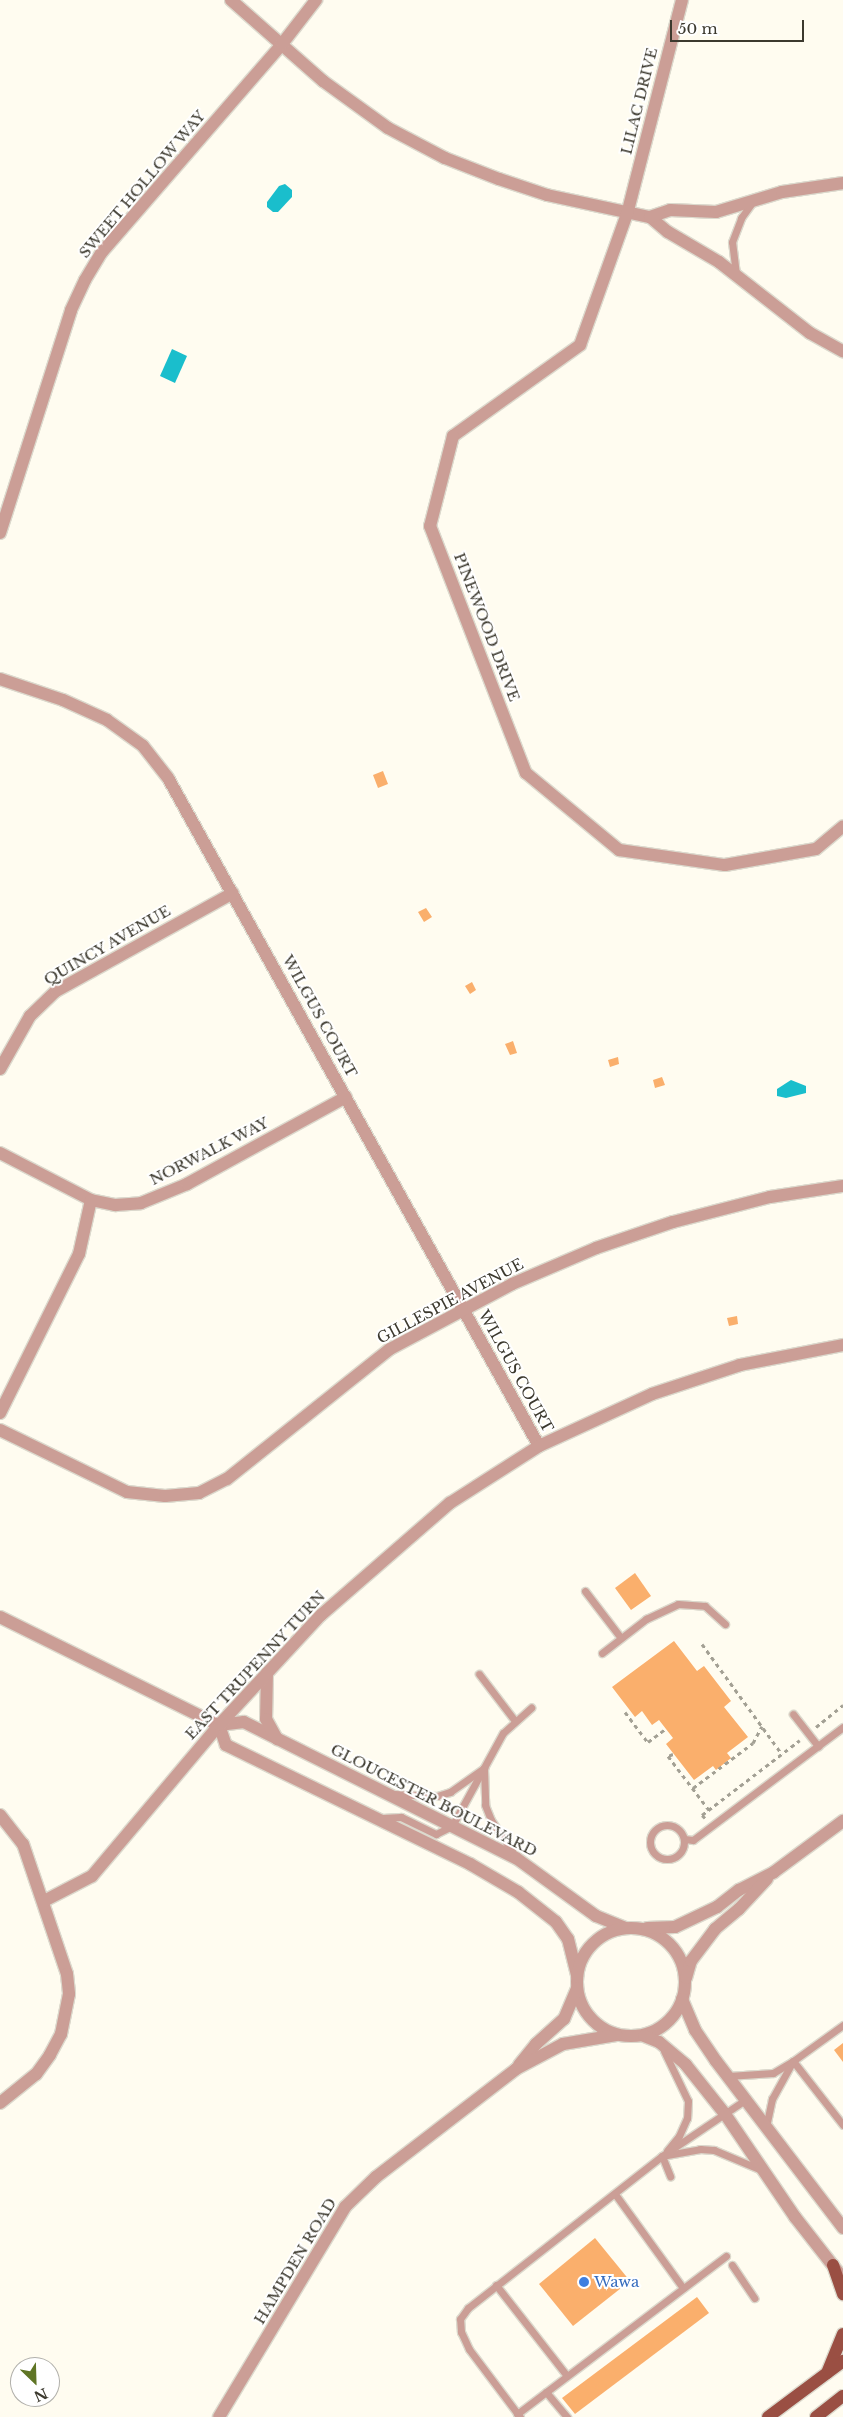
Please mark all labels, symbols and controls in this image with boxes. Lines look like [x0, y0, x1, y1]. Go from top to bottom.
scale bar [673, 10, 807, 42]
text: 50 m [678, 19, 718, 38]
street label: LILAC DRIVE [617, 46, 661, 156]
street label: SWEET HOLLOW WAY [75, 106, 209, 262]
street label: PINEWOOD DRIVE [450, 550, 524, 704]
street label: QUINCY AVENUE [40, 901, 174, 989]
street label: WILGUS COURT [279, 952, 361, 1080]
street label: NORWALK WAY [146, 1113, 272, 1189]
street label: GILLESPIE AVENUE [373, 1255, 527, 1347]
street label: WILGUS COURT [475, 1307, 557, 1435]
street label: EAST TRUPENNY TURN [181, 1586, 329, 1744]
street label: GLOUCESTER BOULEVARD [328, 1740, 540, 1860]
street label: HAMPDEN ROAD [250, 2195, 340, 2327]
place label: Wawa [594, 2273, 639, 2291]
marker: Wawa [578, 2276, 590, 2288]
north arrow [10, 2357, 60, 2407]
text: N [31, 2384, 50, 2406]

